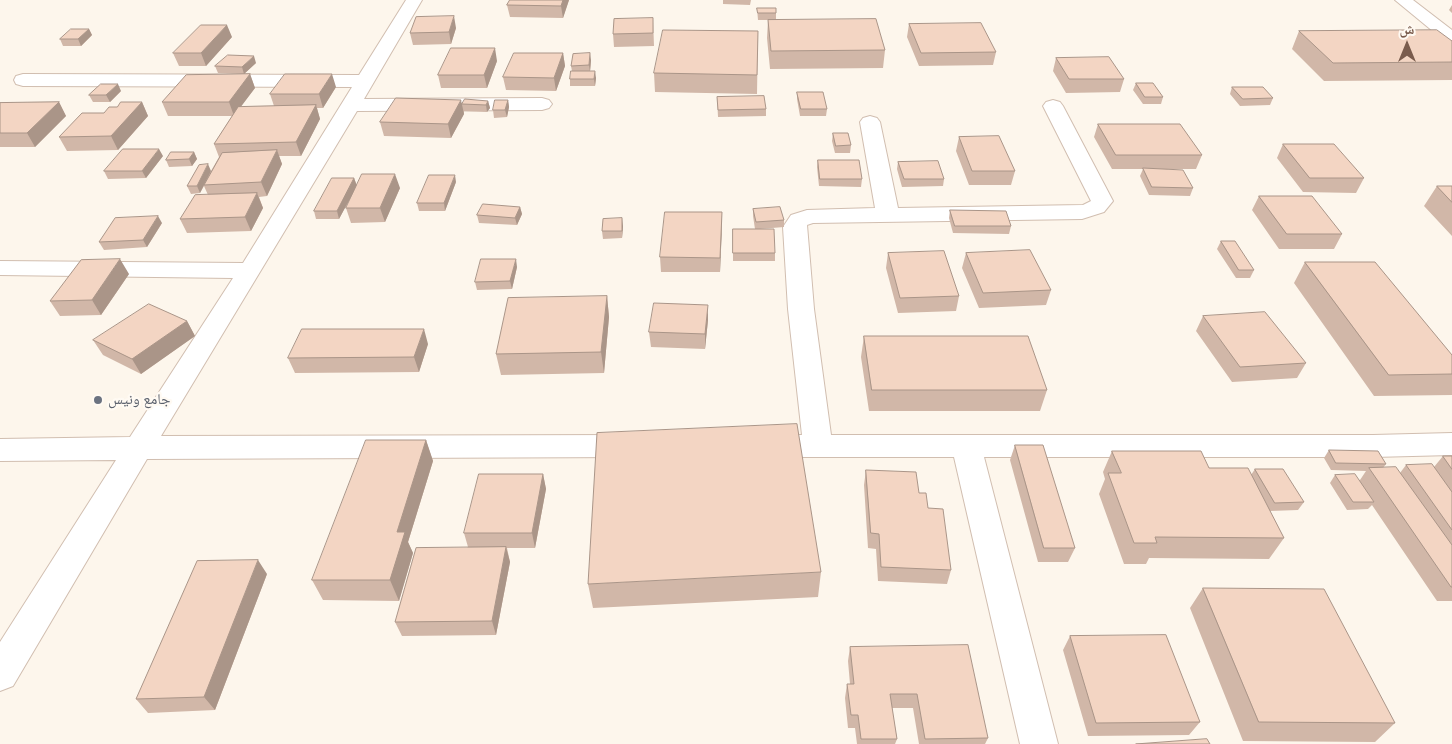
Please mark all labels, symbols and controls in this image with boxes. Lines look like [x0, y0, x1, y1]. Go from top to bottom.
north arrow [1382, 20, 1432, 70]
text: ش [1400, 21, 1414, 38]
place label: جامع ونيس [108, 391, 171, 409]
marker: جامع ونيس [92, 394, 104, 406]

